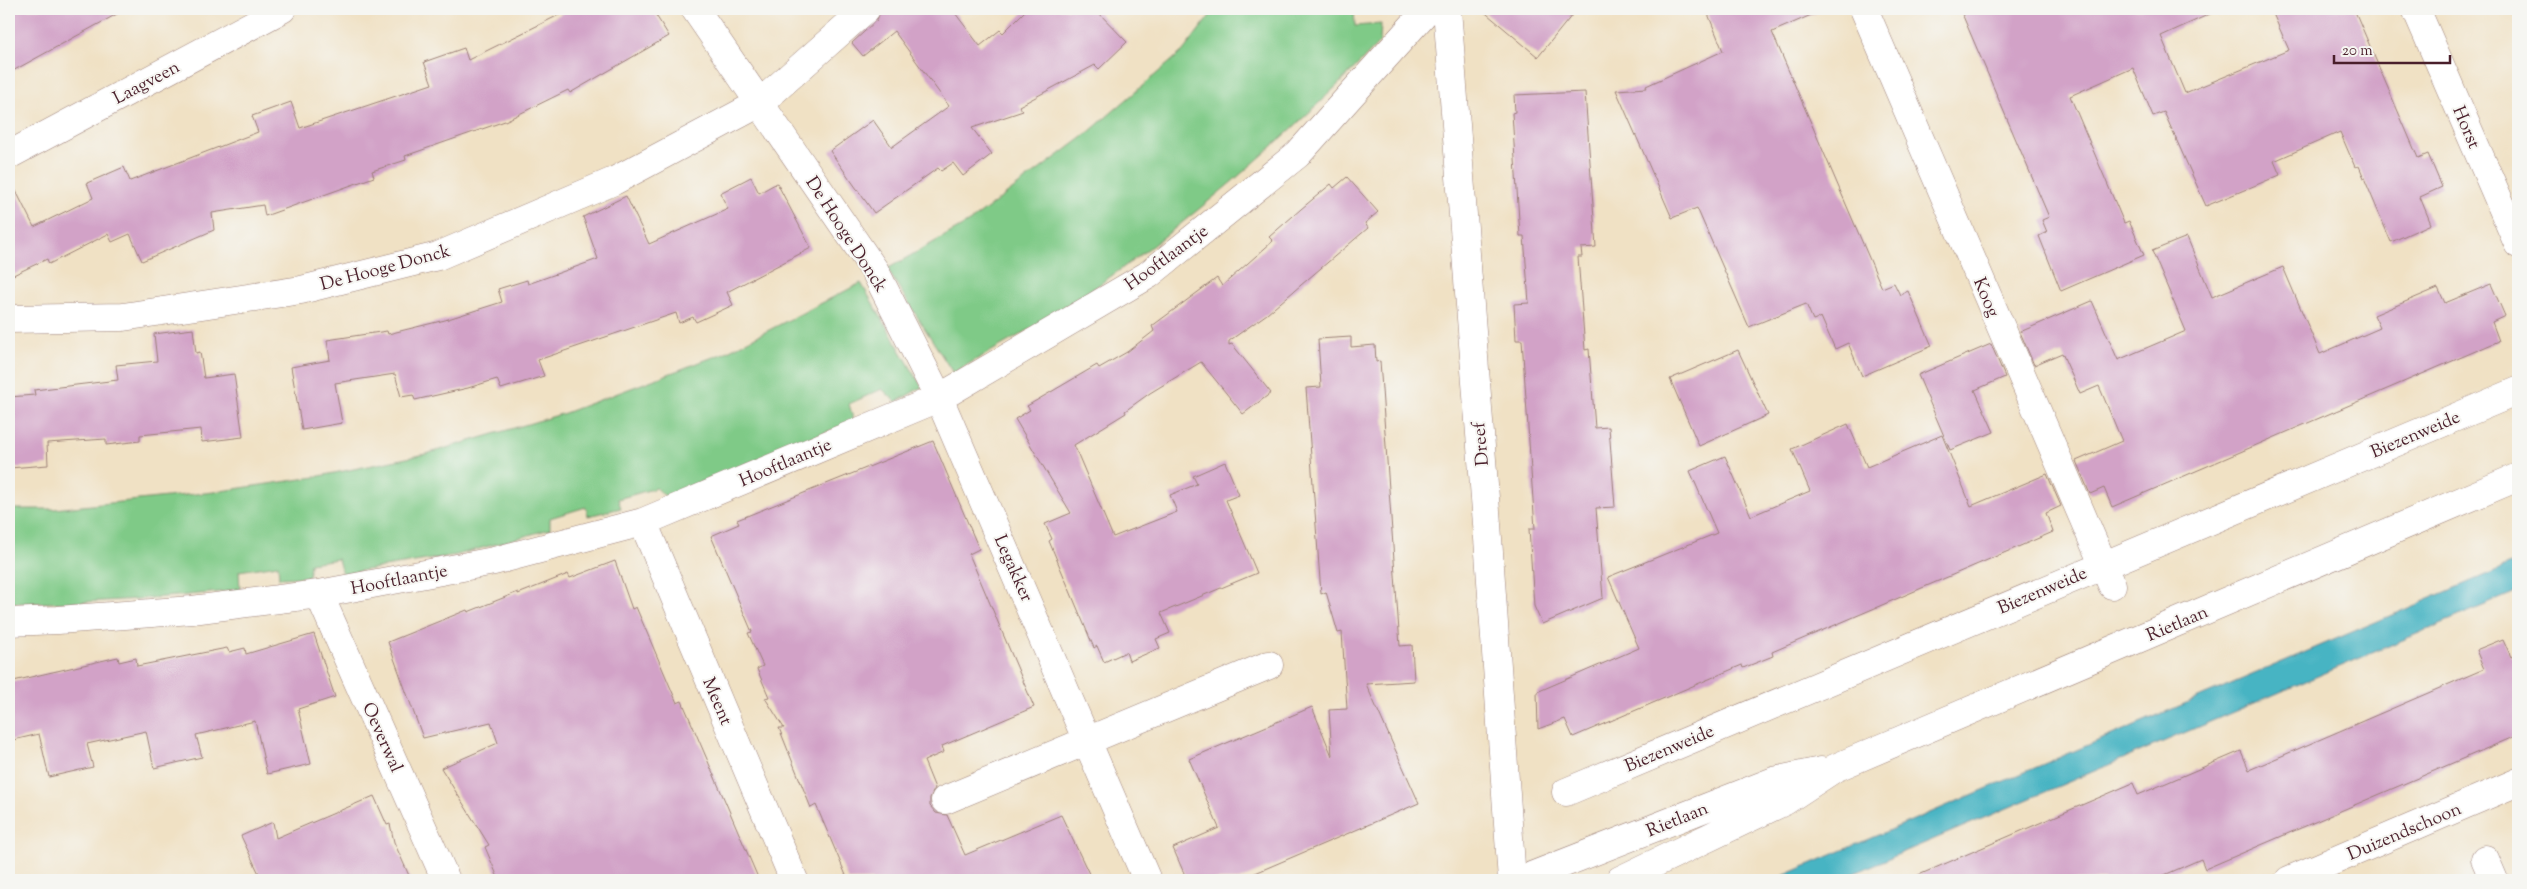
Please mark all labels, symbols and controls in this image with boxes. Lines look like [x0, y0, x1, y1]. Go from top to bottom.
scale bar [2334, 32, 2451, 64]
text: 20 m [2342, 41, 2373, 62]
street label: Laagveen [109, 55, 185, 112]
street label: Horst [2445, 102, 2486, 153]
street label: De Hooge Donck [798, 172, 893, 298]
street label: Hooftlaantje [1120, 219, 1214, 298]
street label: De Hooge Donck [318, 239, 454, 299]
street label: Koog [1965, 274, 2005, 322]
street label: Biezenweide [2367, 405, 2464, 466]
street label: Dreef [1467, 420, 1497, 467]
street label: Hooftlaantje [736, 433, 836, 495]
street label: Legakker [986, 531, 1039, 607]
street label: Hooftlaantje [349, 559, 450, 603]
street label: Biezenweide [1994, 561, 2091, 622]
street label: Rietlaan [2143, 600, 2213, 649]
street label: Meent [694, 674, 738, 730]
street label: Oeverwal [354, 699, 408, 777]
street label: Biezenweide [1621, 719, 1718, 780]
street label: Rietlaan [1643, 797, 1713, 845]
street label: Duizendschoon [2344, 797, 2466, 869]

